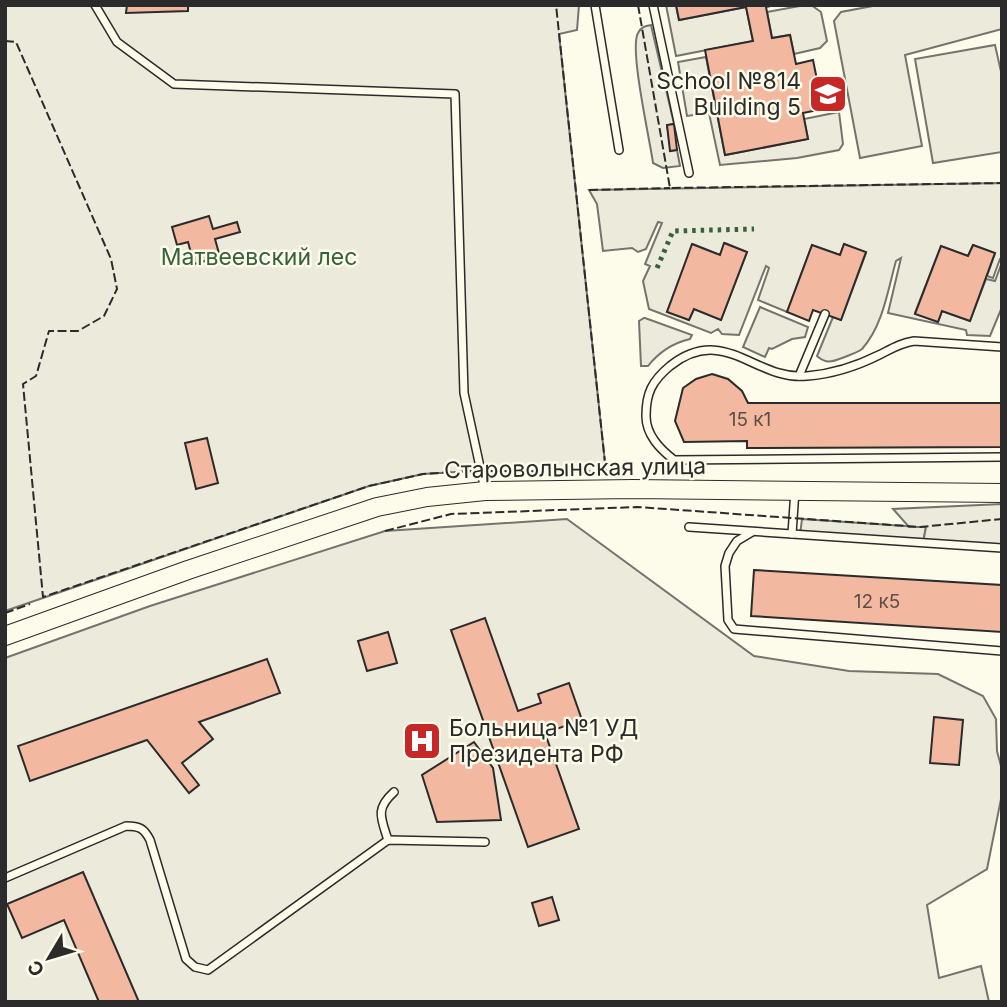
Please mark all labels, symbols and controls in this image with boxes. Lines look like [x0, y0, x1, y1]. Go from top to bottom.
place label: School №814 Building 5 [656, 67, 801, 121]
school or university icon: School №814 Building 5 [807, 73, 849, 115]
park label: Матвеевский лес [161, 243, 357, 271]
house number: 15 к1 [729, 408, 771, 431]
street label: Староволынская улица [444, 452, 706, 484]
house number: 12 к5 [854, 590, 900, 613]
place label: Больница №1 УД Президента РФ [449, 714, 638, 768]
hospital icon: Больница №1 УД Президента РФ [401, 720, 443, 762]
north arrow [14, 923, 84, 993]
text: С [23, 956, 49, 981]

